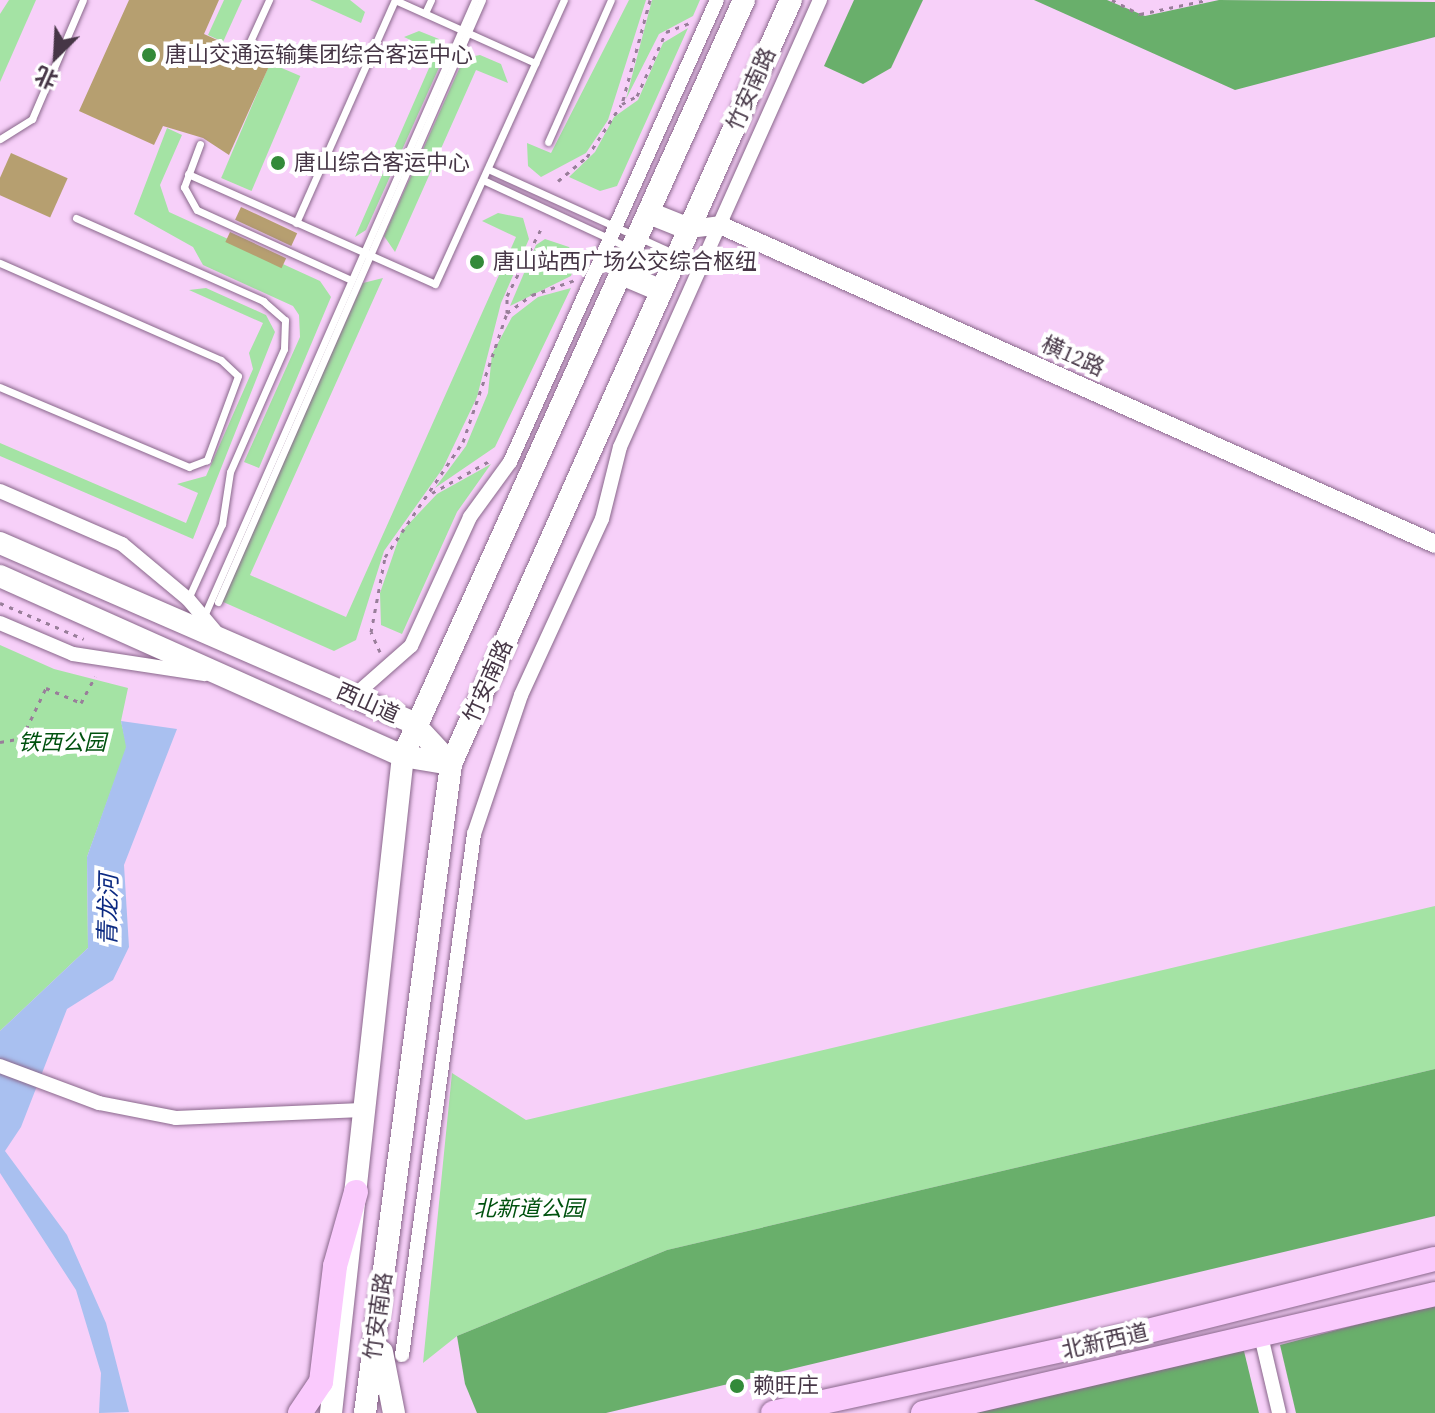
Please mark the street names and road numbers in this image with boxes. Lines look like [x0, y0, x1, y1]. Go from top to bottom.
street label: 竹安南路 [721, 43, 781, 135]
street label: 横12路 [1037, 331, 1109, 381]
street label: 竹安南路 [458, 635, 518, 727]
street label: 西山道 [332, 678, 404, 728]
street label: 竹安南路 [359, 1271, 397, 1361]
street label: 北新西道 [1059, 1318, 1151, 1364]

